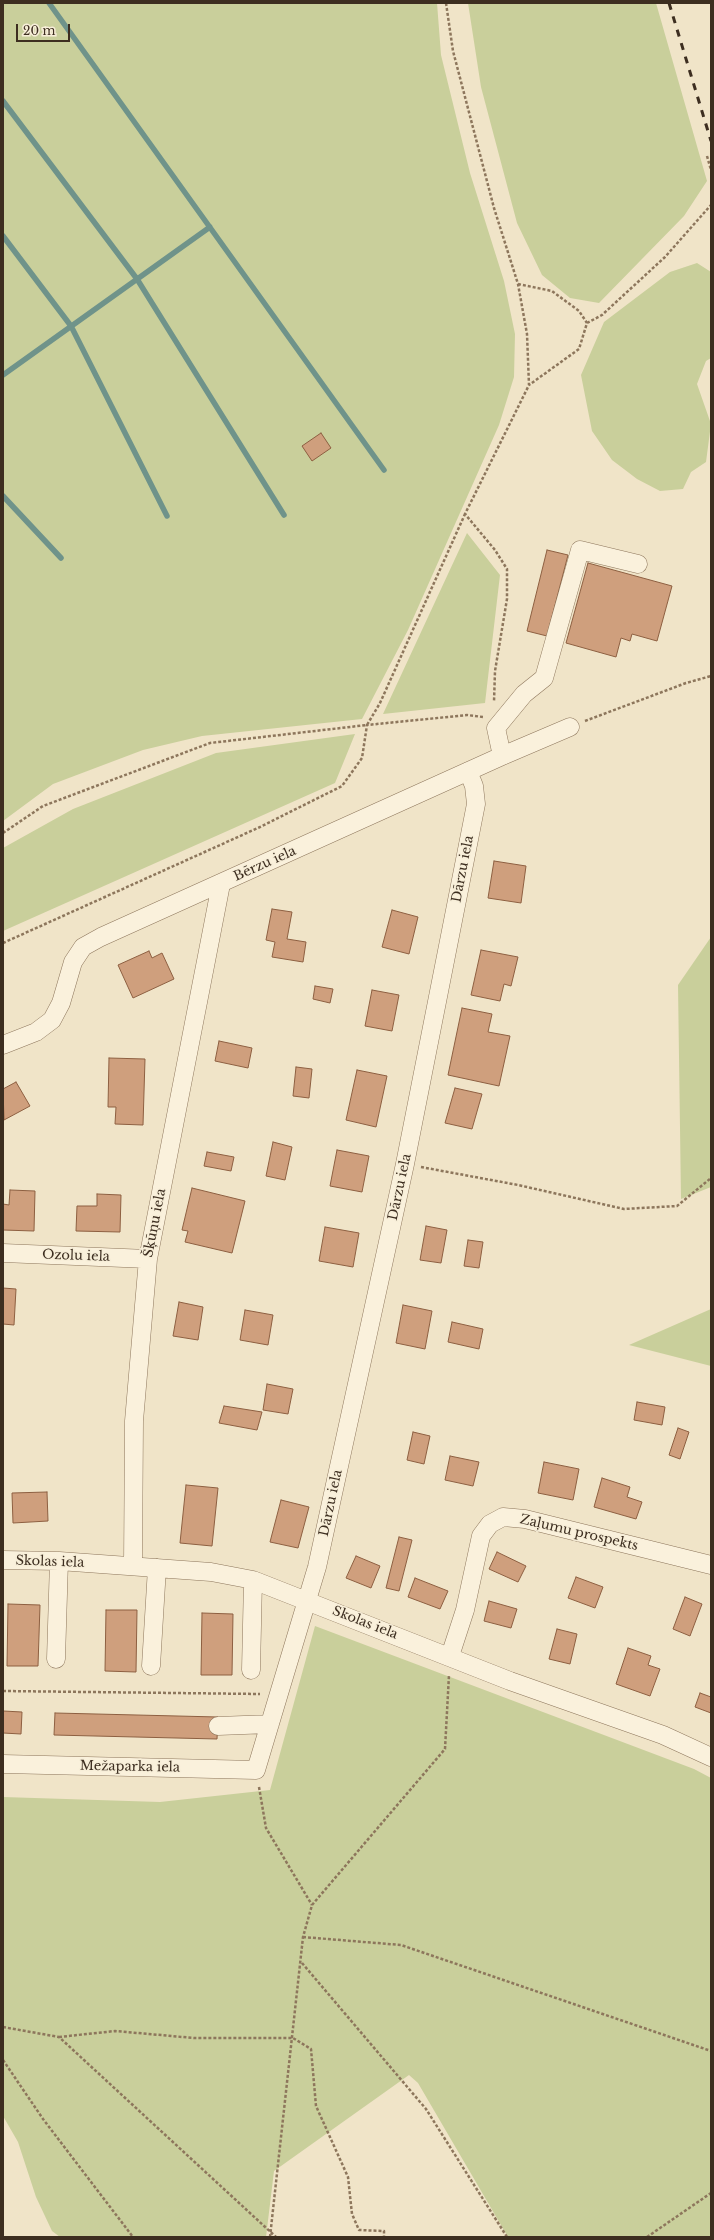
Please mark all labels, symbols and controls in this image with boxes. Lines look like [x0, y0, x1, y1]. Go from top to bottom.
scale bar [18, 16, 72, 42]
text: 20 m [23, 23, 55, 38]
street label: Dārzu iela [449, 834, 477, 904]
street label: Bērzu iela [231, 843, 299, 885]
street label: Dārzu iela [385, 1152, 415, 1222]
street label: Šķūņu iela [141, 1187, 169, 1259]
street label: Ozolu iela [42, 1247, 110, 1265]
street label: Dārzu iela [316, 1468, 346, 1538]
street label: Zaļumu prospekts [518, 1512, 640, 1554]
street label: Skolas iela [15, 1553, 85, 1571]
street label: Skolas iela [330, 1603, 400, 1643]
street label: Mežaparka iela [80, 1758, 180, 1776]

